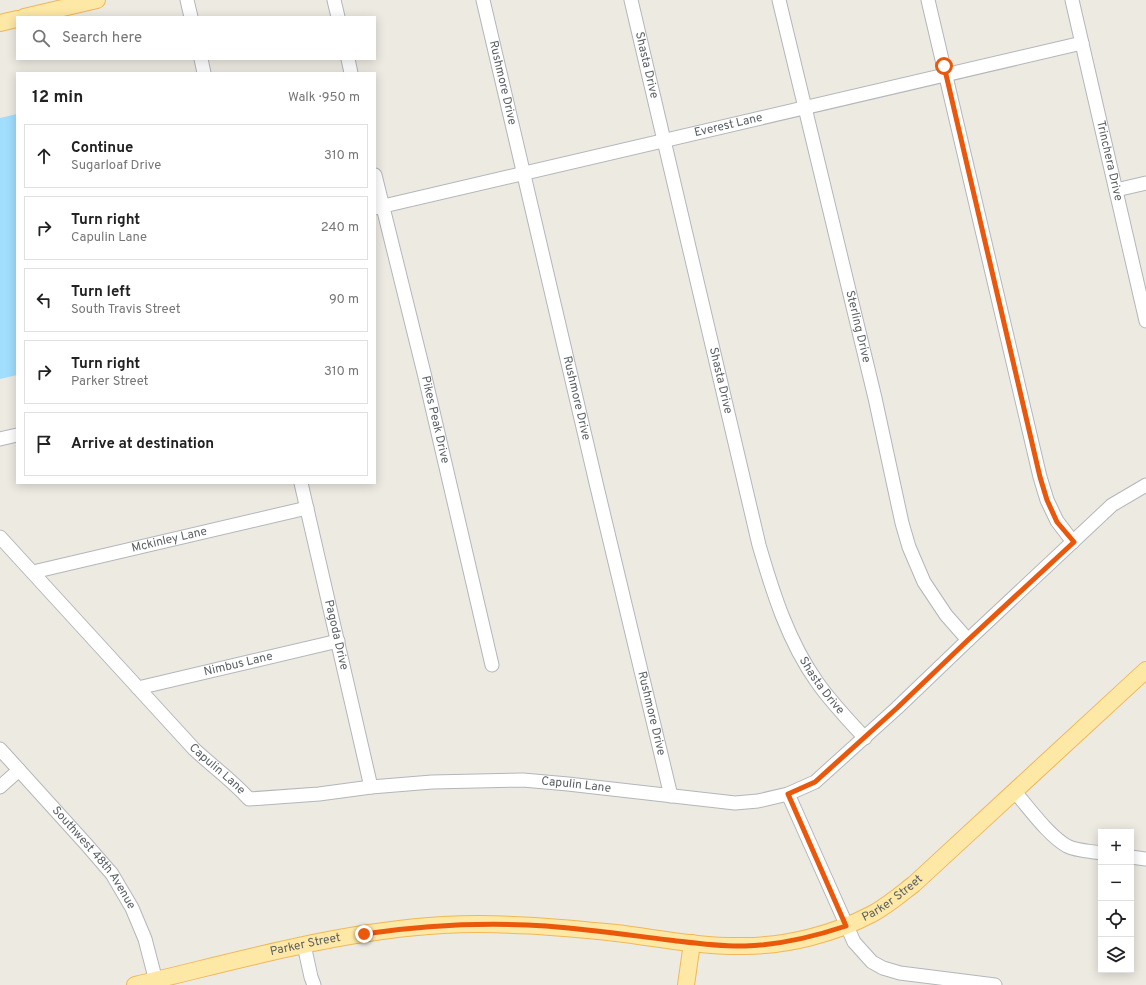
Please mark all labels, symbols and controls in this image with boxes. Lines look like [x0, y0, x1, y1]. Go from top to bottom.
search box [16, 16, 376, 60]
icon: search [30, 27, 52, 49]
text: Search here [62, 29, 142, 48]
street label: Shasta Drive [631, 30, 662, 100]
street label: Rushmore Drive [485, 39, 520, 127]
route start [935, 57, 953, 75]
text: 12 min [32, 87, 83, 109]
text: Walk · 950 m [288, 90, 360, 106]
street label: Everest Lane [693, 110, 764, 141]
street label: Trinchera Drive [1092, 119, 1126, 203]
text: Continue [71, 139, 133, 158]
icon: ahead [33, 145, 55, 167]
text: 310 m [324, 148, 359, 164]
text: Sugarloaf Drive [71, 158, 161, 174]
text: Turn right [71, 211, 140, 230]
icon: right [33, 217, 55, 239]
text: 240 m [321, 220, 359, 236]
text: Capulin Lane [71, 230, 147, 246]
text: Turn left [71, 283, 131, 302]
icon: left [33, 289, 55, 311]
street label: Sterling Drive [841, 289, 874, 364]
text: 90 m [329, 292, 359, 308]
text: South Travis Street [71, 302, 181, 318]
street label: Shasta Drive [705, 346, 736, 416]
street label: Rushmore Drive [559, 354, 594, 442]
text: Turn right [71, 355, 140, 374]
icon: right [33, 361, 55, 383]
text: 310 m [324, 364, 359, 380]
text: Parker Street [71, 374, 148, 390]
street label: Pikes Peak Drive [417, 374, 453, 465]
icon: arrive [33, 433, 55, 455]
text: Arrive at destination [71, 435, 214, 454]
street label: Mckinley Lane [130, 524, 209, 557]
street label: Pagoda Drive [320, 598, 352, 672]
street label: Nimbus Lane [202, 649, 274, 680]
street label: Shasta Drive [795, 654, 848, 718]
street label: Rushmore Drive [633, 670, 669, 757]
street label: Capulin Lane [185, 740, 249, 798]
street label: Capulin Lane [541, 774, 612, 797]
street label: Southwest 48th Avenue [48, 803, 139, 912]
map controls [1098, 829, 1134, 973]
button: + [1098, 829, 1134, 865]
button: − [1098, 865, 1134, 901]
street label: Parker Street [859, 872, 926, 926]
button: locate [1098, 901, 1134, 937]
route end [355, 925, 373, 943]
street label: Parker Street [269, 930, 342, 960]
button: layers [1098, 937, 1134, 973]

